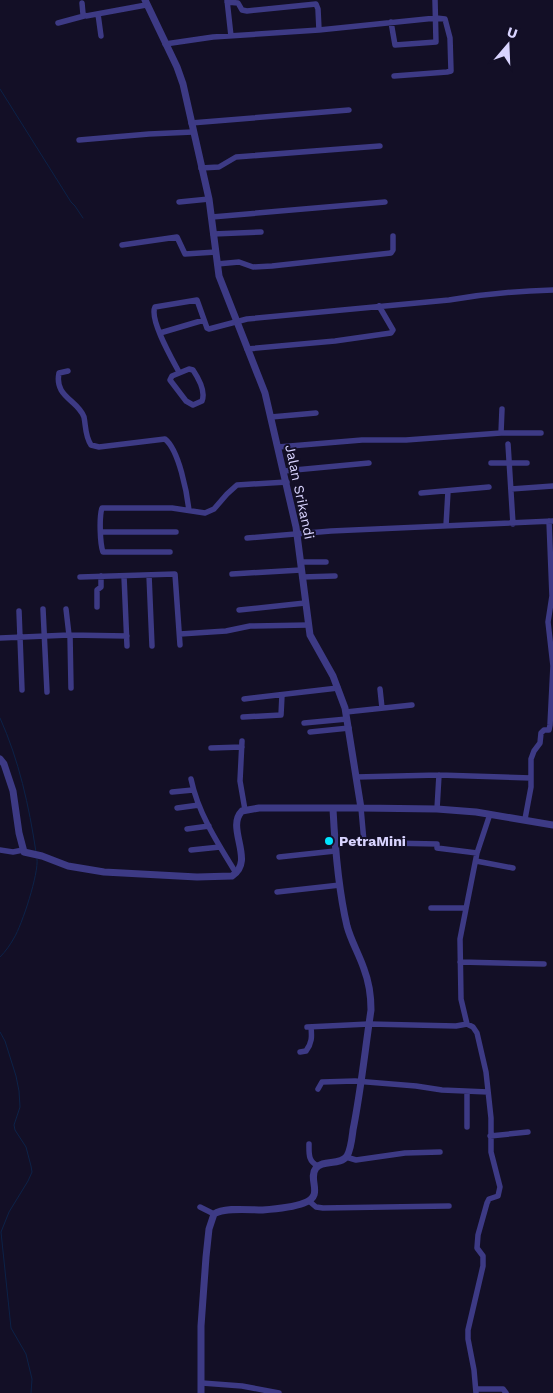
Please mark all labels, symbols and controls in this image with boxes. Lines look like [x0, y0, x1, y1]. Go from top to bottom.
north arrow [483, 20, 533, 70]
text: U [505, 24, 520, 42]
street label: Jalan Srikandi [282, 443, 318, 541]
place label: PetraMini [339, 833, 406, 849]
marker: PetraMini [323, 835, 335, 847]

